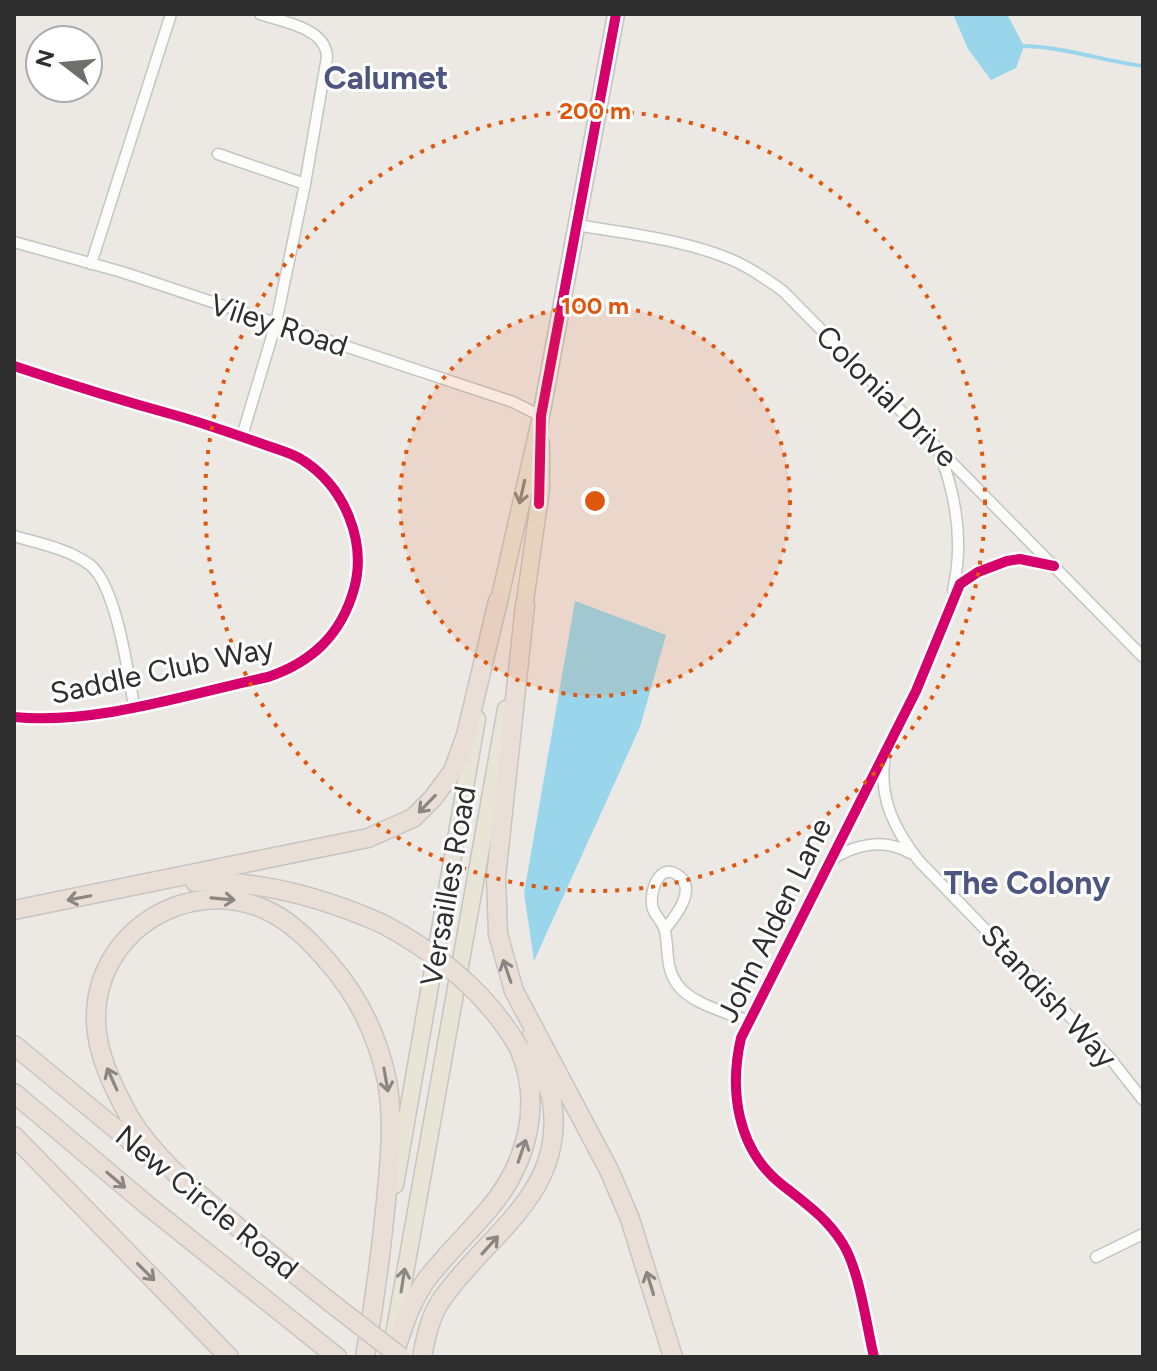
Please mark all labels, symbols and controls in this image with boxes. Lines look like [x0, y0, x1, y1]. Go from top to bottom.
north arrow [24, 24, 104, 104]
text: N [30, 47, 61, 71]
district label: Calumet [324, 59, 448, 97]
text: 200 m [559, 96, 631, 125]
street label: Viley Road [205, 285, 353, 365]
text: 100 m [561, 291, 629, 320]
street label: Colonial Drive [808, 317, 966, 475]
one-way arrow [514, 479, 529, 504]
centre of rings [581, 487, 609, 515]
street label: Saddle Club Way [47, 628, 277, 712]
street label: Versailles Road [412, 783, 484, 989]
one-way arrow [417, 794, 436, 814]
street label: John Alden Lane [709, 812, 839, 1028]
district label: The Colony [944, 864, 1111, 902]
one-way arrow [67, 891, 93, 906]
one-way arrow [209, 892, 236, 907]
street label: Standish Way [973, 917, 1125, 1076]
one-way arrow [499, 958, 514, 983]
one-way arrow [379, 1067, 394, 1093]
one-way arrow [103, 1068, 118, 1092]
street label: New Circle Road [108, 1117, 306, 1287]
one-way arrow [515, 1139, 530, 1164]
one-way arrow [106, 1171, 126, 1189]
one-way arrow [480, 1235, 499, 1256]
one-way arrow [136, 1262, 155, 1281]
one-way arrow [396, 1268, 411, 1293]
one-way arrow [642, 1270, 657, 1296]

